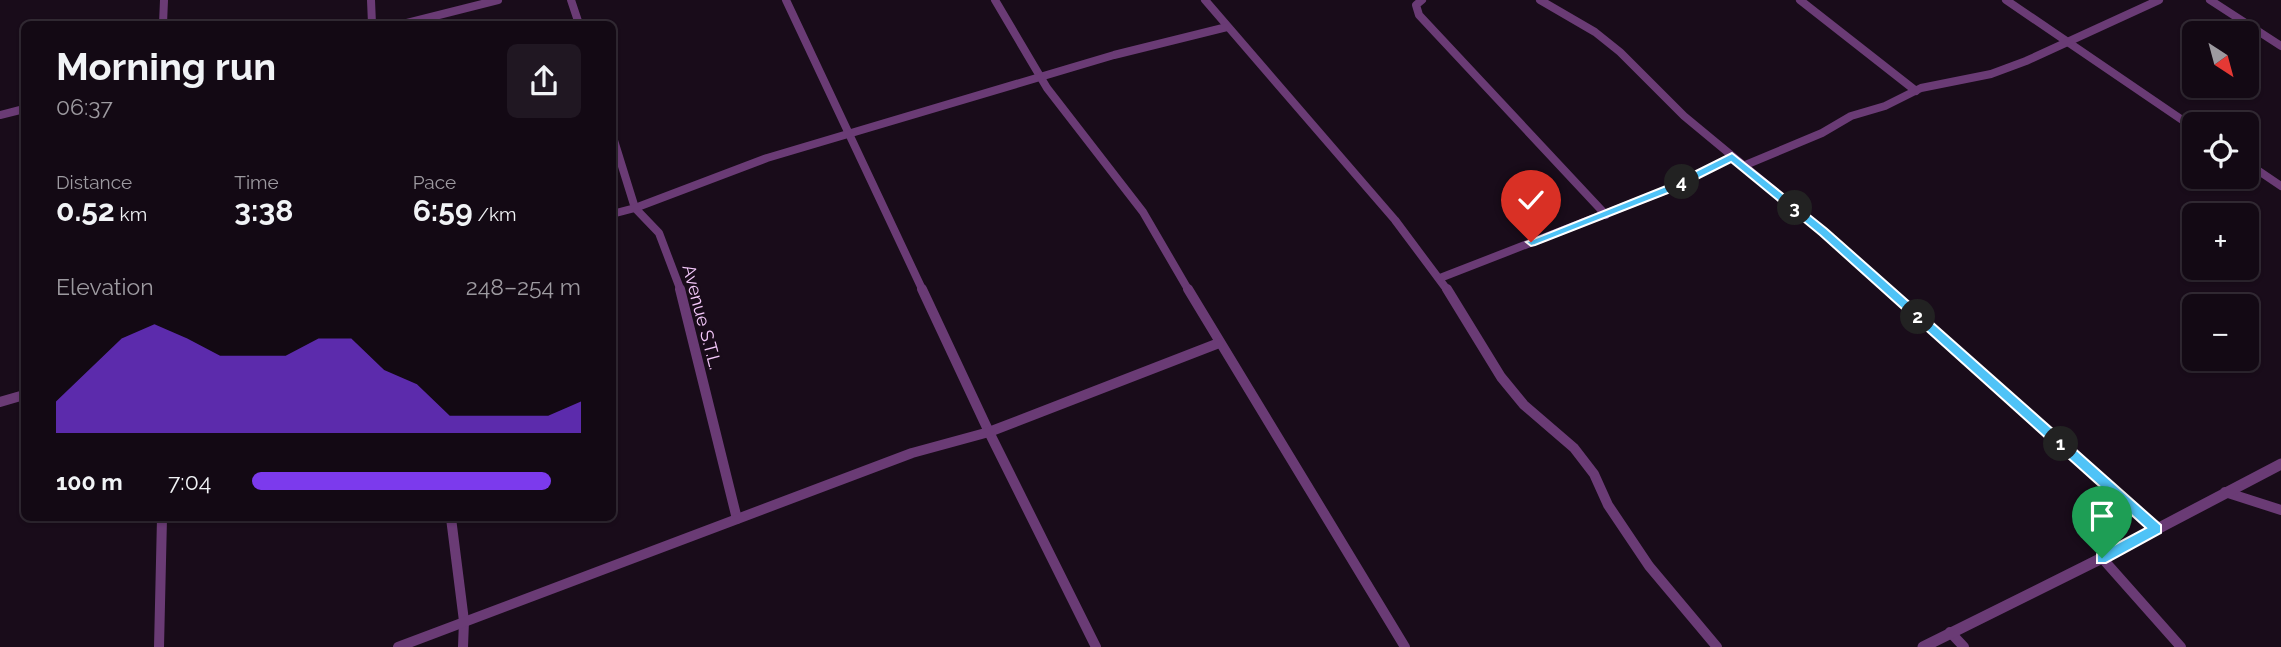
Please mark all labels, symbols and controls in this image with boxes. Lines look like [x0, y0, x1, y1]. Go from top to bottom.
north arrow [2182, 21, 2259, 98]
map controls [2182, 21, 2259, 371]
text: Morning run [56, 44, 276, 89]
button: share [507, 44, 581, 118]
text: 06:37 [56, 93, 113, 120]
button: locate [2182, 112, 2259, 189]
pin: 4 [1664, 164, 1700, 200]
pin [1501, 170, 1561, 242]
text: 4 [1676, 170, 1687, 192]
text: Distance [56, 171, 132, 193]
text: Time [234, 171, 279, 193]
text: Pace [413, 171, 456, 193]
icon: check [1512, 181, 1550, 219]
pin: 3 [1778, 190, 1812, 226]
text: 0.52 [56, 193, 115, 228]
text: 3:38 [234, 193, 293, 228]
text: 6:59 [413, 193, 473, 228]
text: 3 [1789, 196, 1800, 218]
text: km [115, 203, 147, 225]
text: /km [473, 203, 516, 225]
button: + [2182, 203, 2259, 280]
street label: Avenue S.T.L. [678, 262, 727, 372]
text: Elevation [56, 273, 154, 300]
text: 248–254 m [466, 273, 581, 300]
button: − [2182, 294, 2259, 371]
pin: 2 [1900, 300, 1936, 334]
text: 2 [1912, 305, 1923, 327]
pin: 1 [2044, 426, 2078, 462]
text: 1 [2056, 432, 2065, 454]
text: 100 m [56, 468, 123, 495]
text: 7:04 [168, 468, 211, 495]
pin [2072, 486, 2132, 558]
icon: arrive [2083, 497, 2121, 535]

